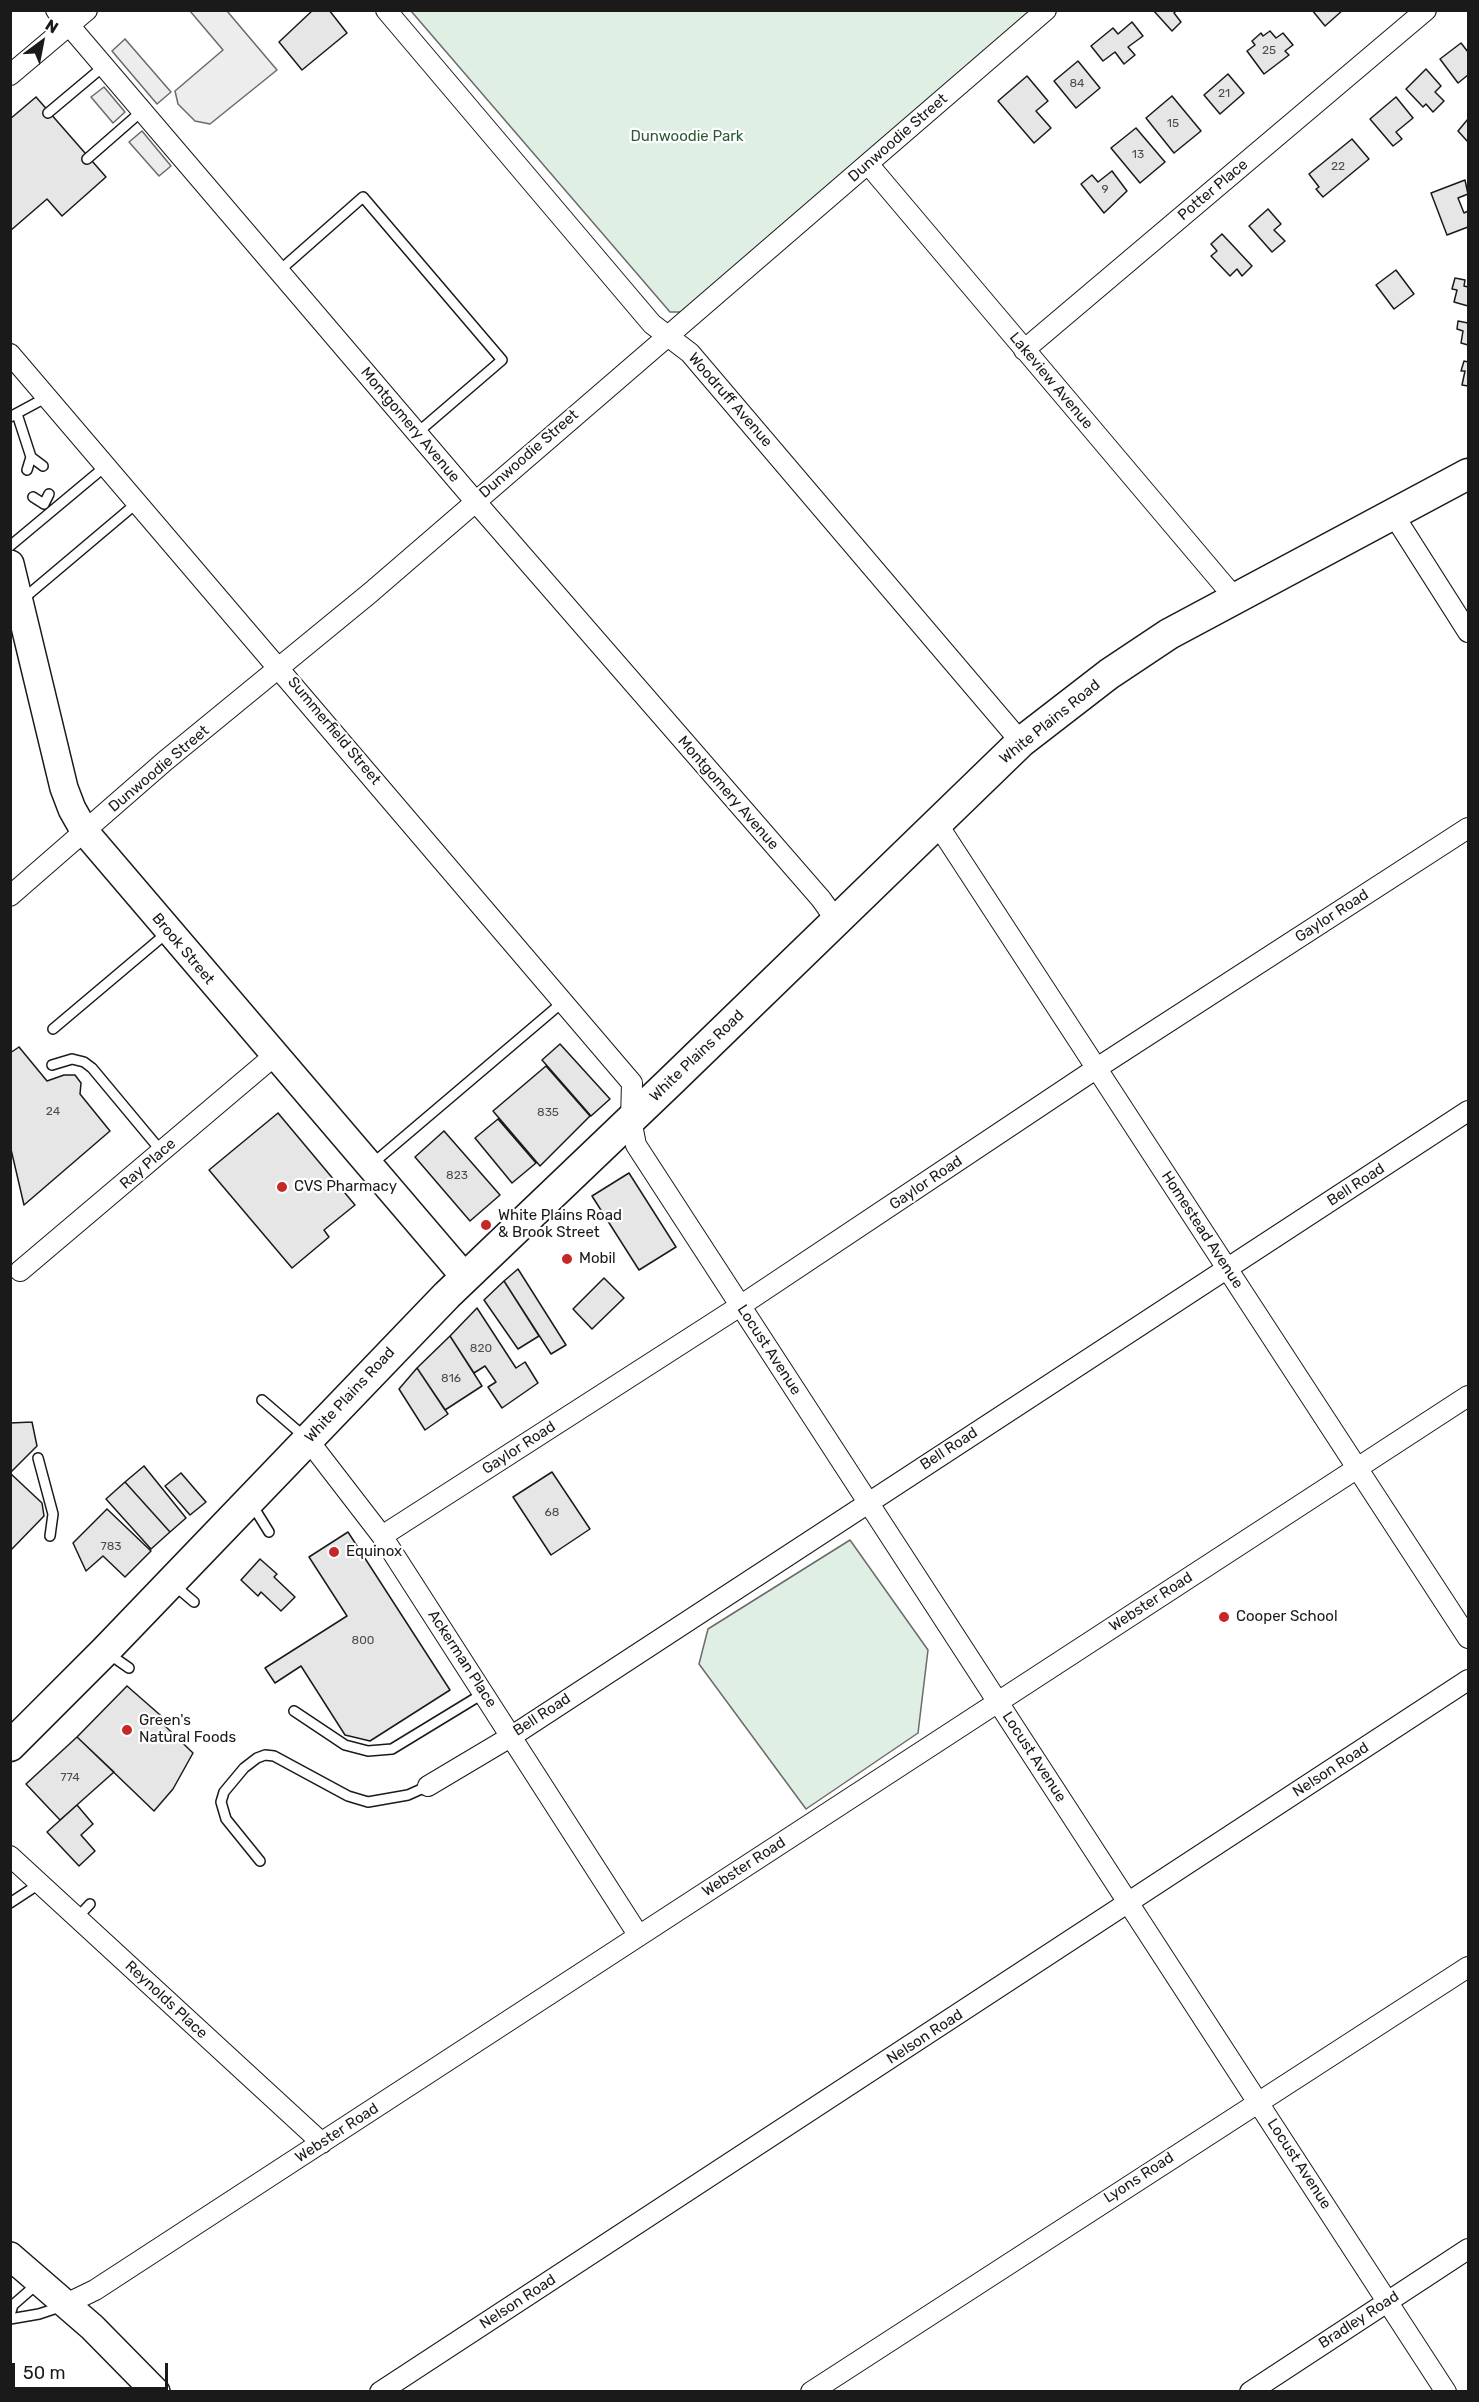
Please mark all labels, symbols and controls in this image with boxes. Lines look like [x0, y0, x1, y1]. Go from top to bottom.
north arrow [12, 12, 72, 72]
text: N [42, 15, 62, 37]
house number: 25 [1262, 44, 1276, 58]
house number: 84 [1069, 77, 1085, 91]
house number: 21 [1218, 87, 1230, 101]
street label: Dunwoodie Street [845, 90, 951, 186]
house number: 15 [1167, 117, 1179, 131]
park label: Dunwoodie Park [630, 128, 744, 146]
house number: 13 [1132, 148, 1144, 162]
street label: Potter Place [1174, 156, 1252, 224]
house number: 22 [1331, 160, 1345, 174]
house number: 9 [1101, 183, 1109, 197]
street label: Lakeview Avenue [1005, 329, 1097, 433]
street label: Woodruff Avenue [684, 349, 776, 451]
street label: Montgomery Avenue [357, 364, 463, 486]
street label: Dunwoodie Street [476, 406, 582, 502]
street label: Summerfield Street [284, 673, 384, 789]
street label: White Plains Road [996, 676, 1104, 768]
street label: Dunwoodie Street [105, 722, 213, 816]
street label: Montgomery Avenue [674, 732, 782, 854]
street label: Gaylor Road [1292, 886, 1372, 946]
street label: Brook Street [148, 910, 218, 988]
street label: White Plains Road [646, 1007, 748, 1105]
house number: 24 [46, 1105, 60, 1119]
house number: 835 [537, 1106, 559, 1120]
street label: Ray Place [116, 1135, 180, 1193]
street label: Gaylor Road [886, 1152, 966, 1214]
street label: Bell Road [1324, 1160, 1388, 1210]
street label: Homestead Avenue [1157, 1168, 1247, 1292]
house number: 823 [446, 1169, 468, 1183]
place label: CVS Pharmacy [294, 1178, 397, 1196]
marker: CVS Pharmacy [275, 1180, 289, 1194]
place label: White Plains Road & Brook Street [498, 1207, 622, 1242]
marker: White Plains Road & Brook Street [479, 1218, 493, 1232]
place label: Mobil [579, 1250, 616, 1268]
marker: Mobil [560, 1252, 574, 1266]
street label: Locust Avenue [733, 1302, 805, 1398]
house number: 820 [470, 1342, 492, 1356]
street label: White Plains Road [301, 1344, 399, 1446]
house number: 816 [441, 1372, 461, 1386]
street label: Gaylor Road [479, 1418, 559, 1478]
street label: Bell Road [917, 1424, 981, 1474]
house number: 68 [545, 1506, 559, 1520]
house number: 783 [101, 1540, 121, 1554]
place label: Equinox [346, 1543, 402, 1561]
marker: Equinox [327, 1545, 341, 1559]
street label: Webster Road [1106, 1568, 1196, 1636]
street label: Ackerman Place [424, 1607, 500, 1711]
place label: Cooper School [1236, 1608, 1338, 1626]
marker: Cooper School [1217, 1610, 1231, 1624]
house number: 800 [352, 1634, 374, 1648]
street label: Bell Road [510, 1690, 574, 1740]
street label: Locust Avenue [998, 1709, 1070, 1805]
place label: Green's Natural Foods [139, 1712, 236, 1747]
marker: Green's Natural Foods [120, 1723, 134, 1737]
street label: Nelson Road [1290, 1739, 1372, 1801]
house number: 774 [60, 1771, 80, 1785]
street label: Webster Road [699, 1833, 789, 1901]
street label: Reynolds Place [121, 1957, 211, 2043]
street label: Nelson Road [884, 2006, 966, 2068]
street label: Webster Road [292, 2099, 382, 2167]
street label: Locust Avenue [1263, 2116, 1335, 2212]
street label: Lyons Road [1101, 2149, 1177, 2207]
street label: Nelson Road [477, 2271, 559, 2333]
street label: Bradley Road [1315, 2287, 1403, 2353]
scale bar [15, 2351, 171, 2389]
text: 50 m [23, 2362, 66, 2384]

